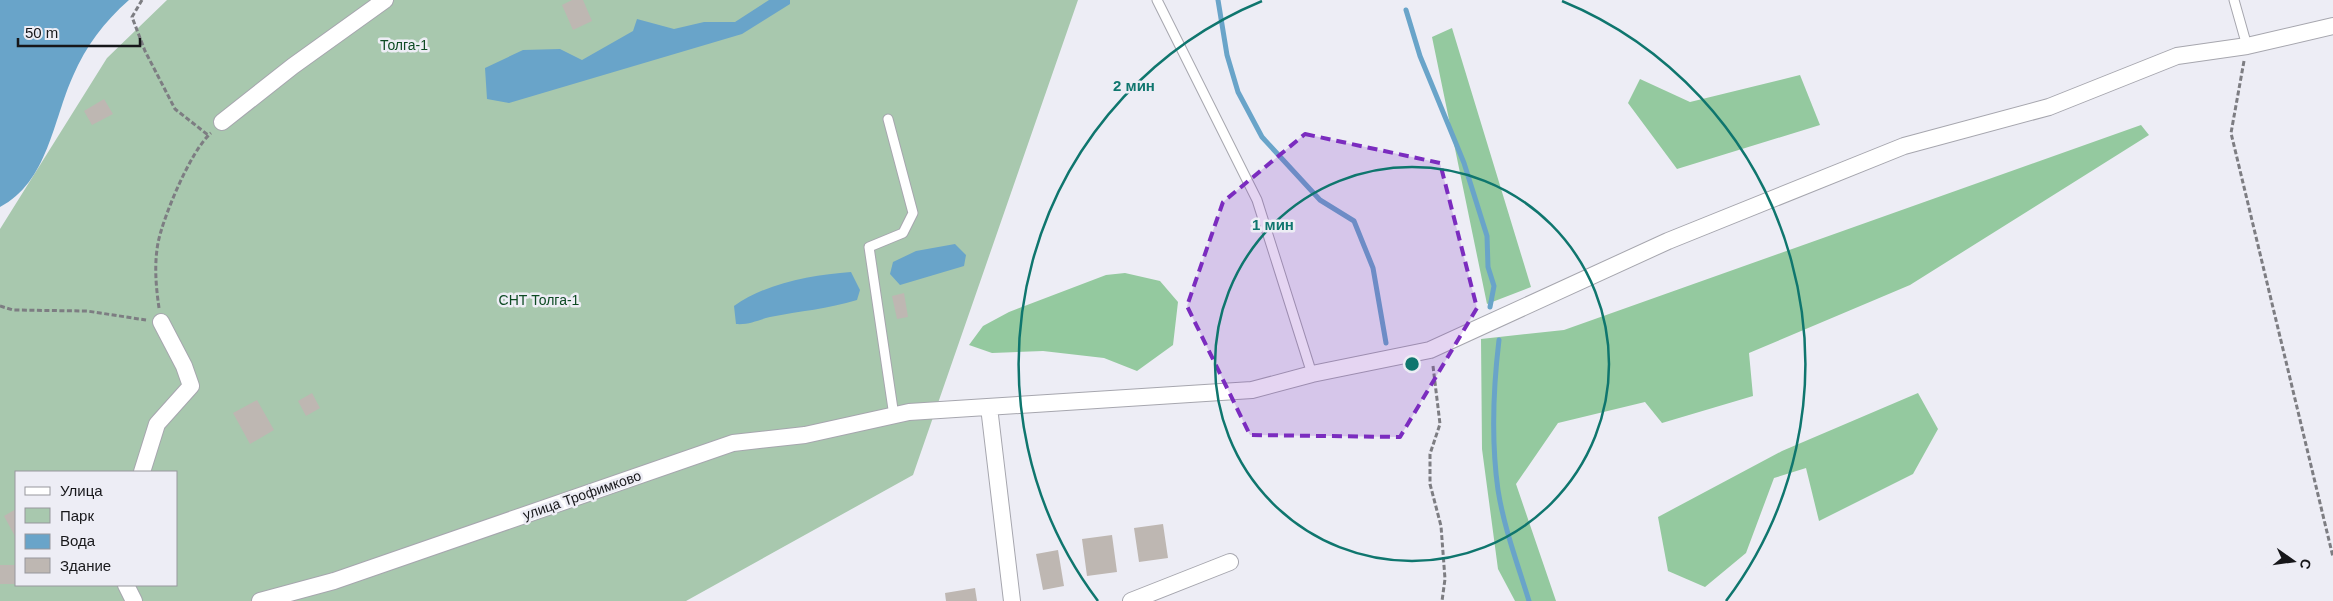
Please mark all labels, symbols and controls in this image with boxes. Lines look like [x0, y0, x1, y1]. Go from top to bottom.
scale bar [18, 15, 140, 47]
text: 50 m [25, 24, 58, 41]
park label: Толга-1 [380, 37, 428, 53]
text: 2 мин [1113, 77, 1155, 94]
text: 1 мин [1252, 216, 1294, 233]
park label: СНТ Толга-1 [499, 292, 580, 308]
centre of rings [1403, 355, 1421, 373]
street label: улица Трофимково [521, 467, 643, 523]
legend [15, 471, 178, 586]
text: Улица [60, 482, 103, 499]
text: Парк [60, 507, 94, 524]
text: Вода [60, 532, 96, 549]
north arrow [2268, 536, 2318, 586]
text: Здание [60, 557, 111, 574]
text: С [2297, 557, 2315, 571]

